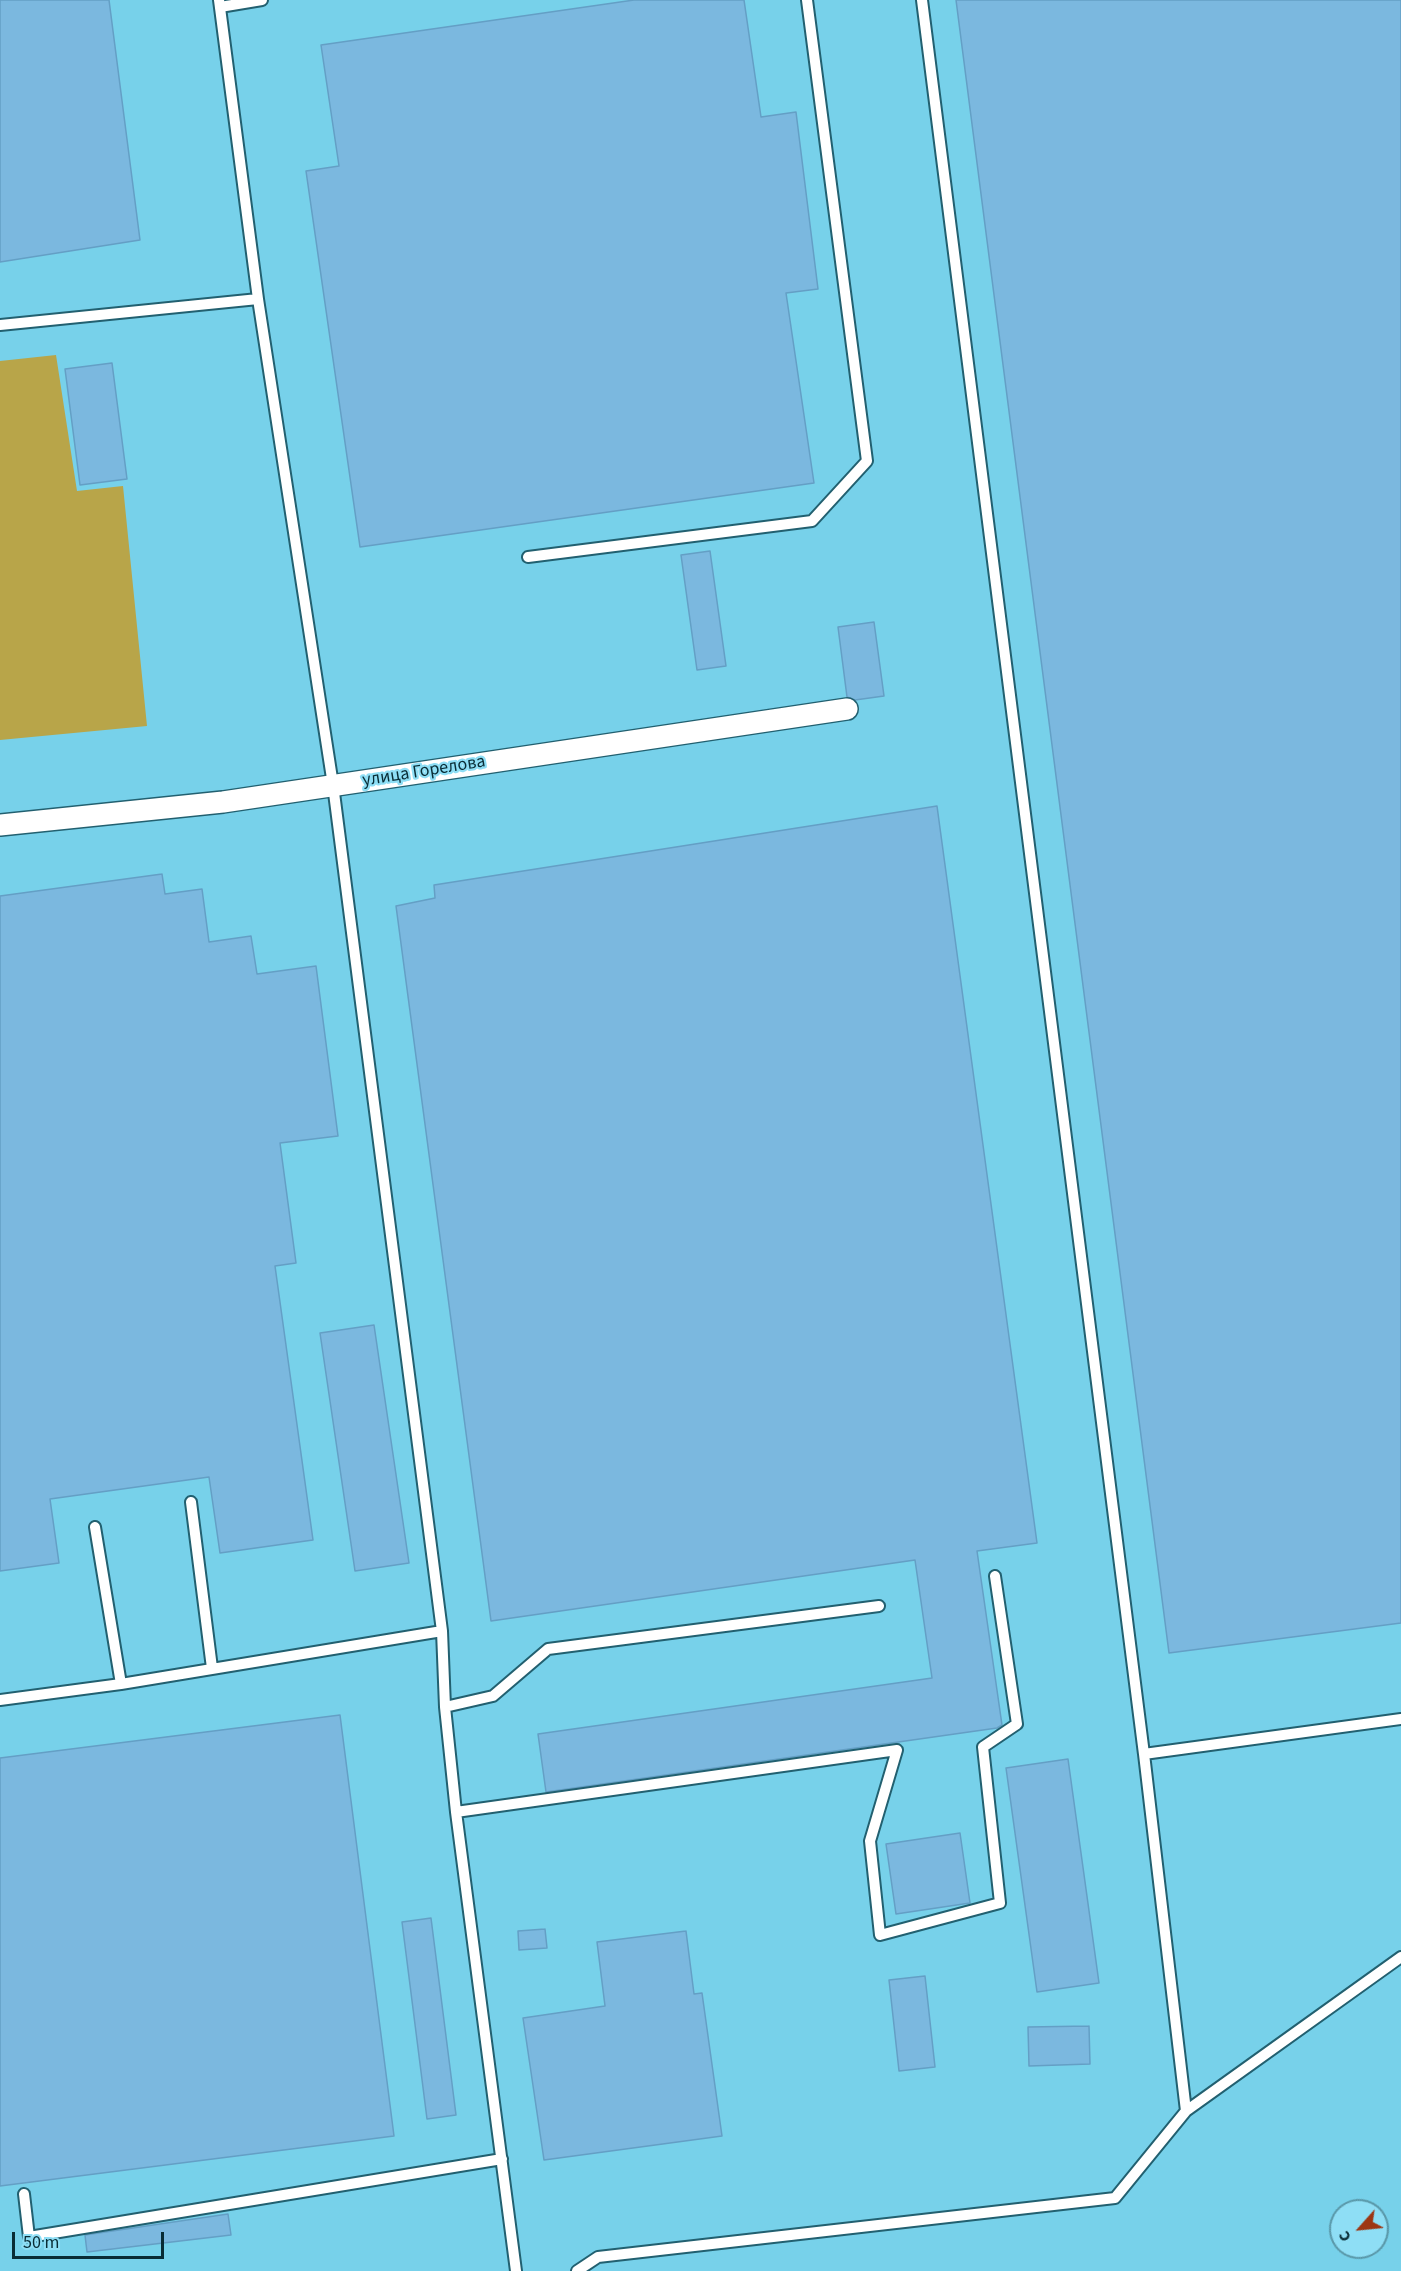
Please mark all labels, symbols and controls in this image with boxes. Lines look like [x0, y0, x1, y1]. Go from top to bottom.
street label: улица Горелова [361, 752, 487, 792]
north arrow [1329, 2199, 1389, 2259]
scale bar [15, 2220, 166, 2258]
text: С [1333, 2227, 1357, 2245]
text: 50 m [23, 2230, 59, 2255]

